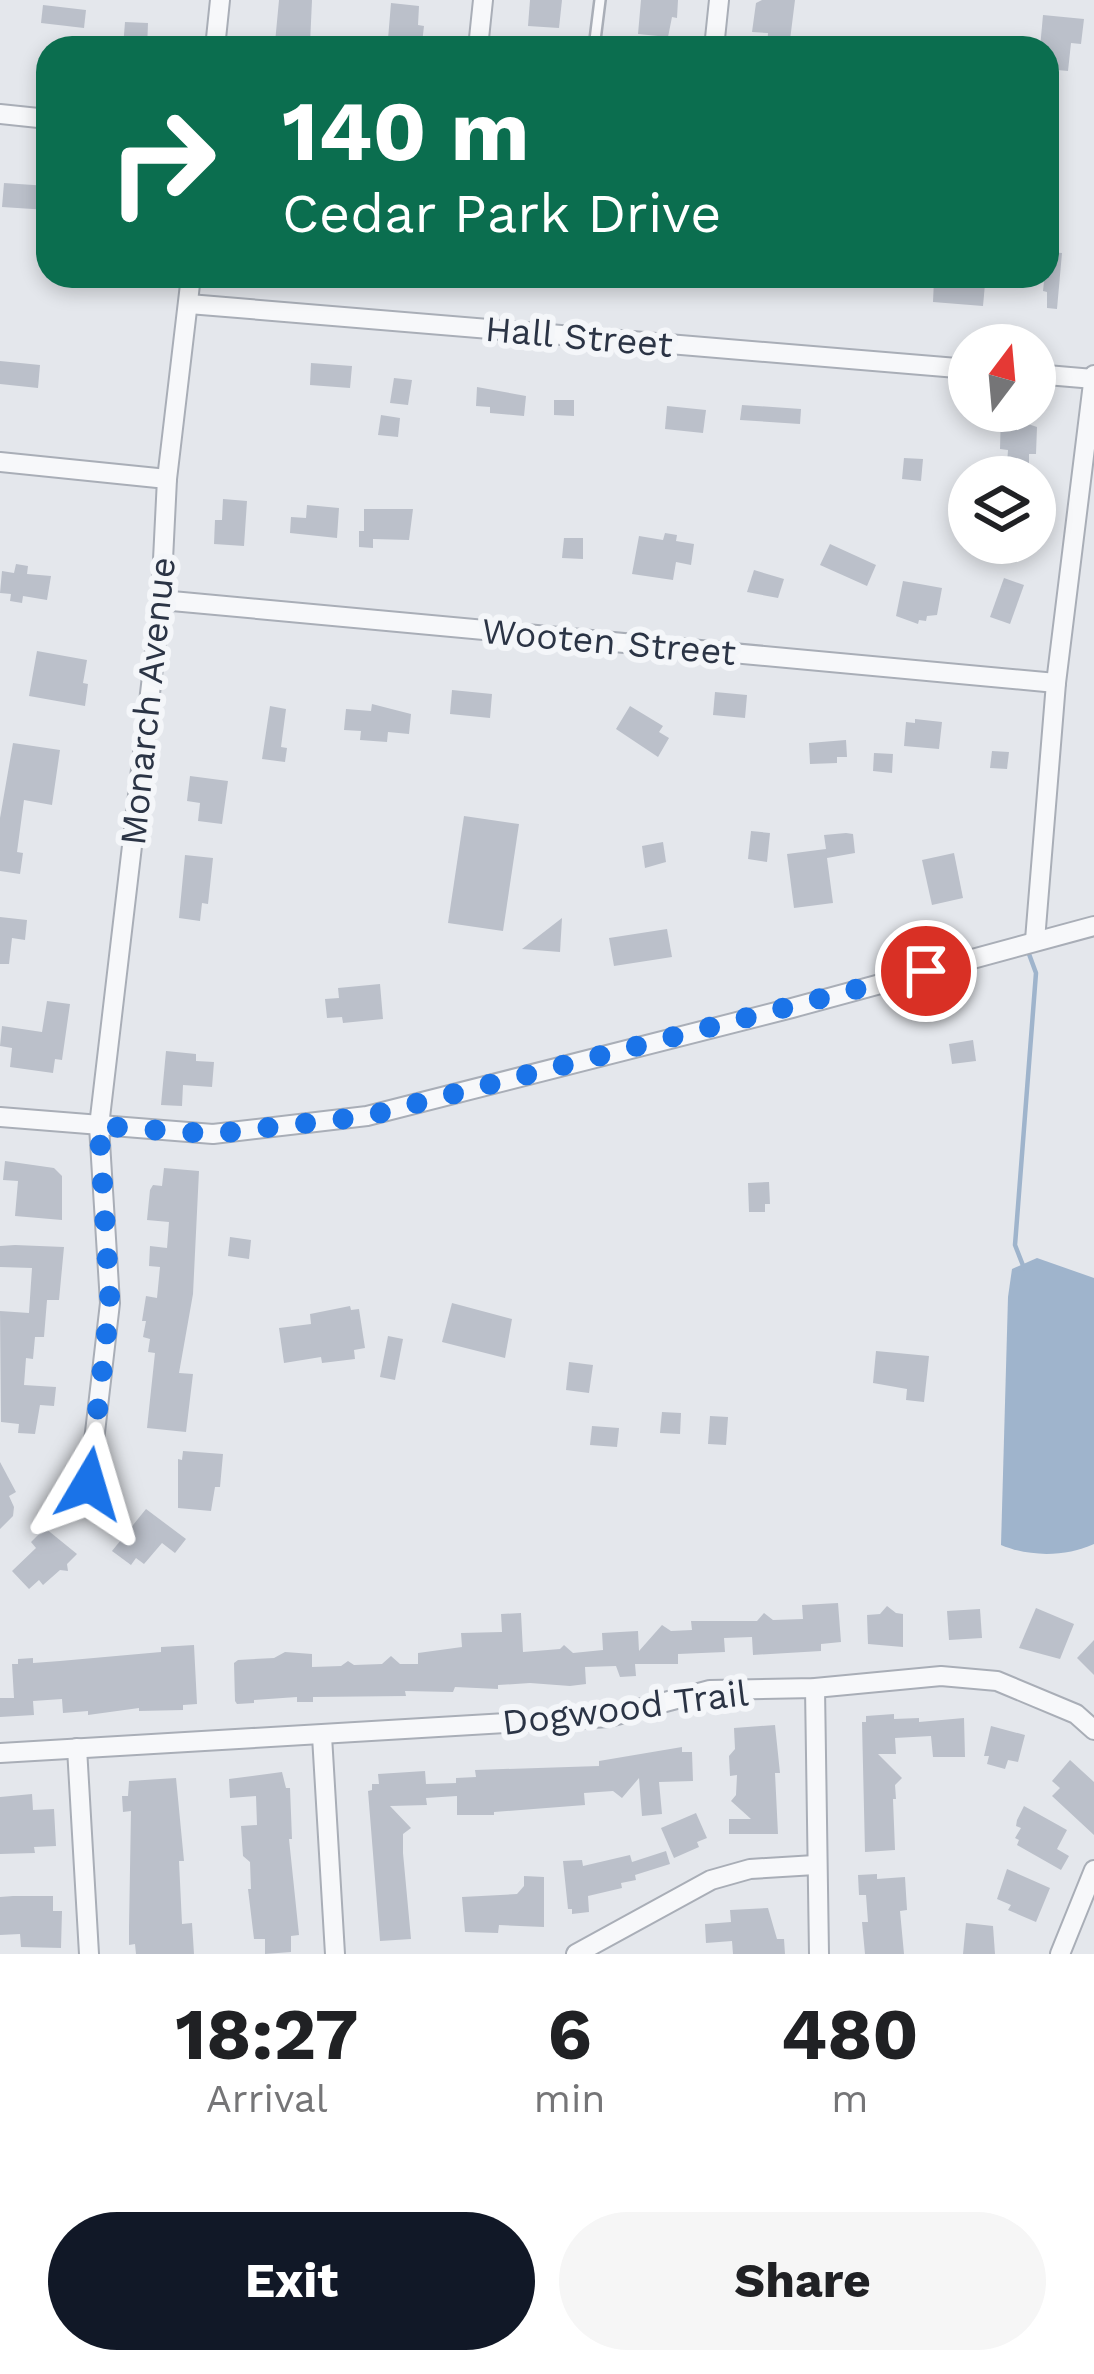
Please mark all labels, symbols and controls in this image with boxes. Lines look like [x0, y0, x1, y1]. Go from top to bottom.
text: 140 m [282, 82, 530, 180]
icon: right [84, 84, 240, 240]
text: Cedar Park Drive [282, 182, 722, 245]
street label: Hall Street [483, 308, 674, 366]
north arrow [948, 324, 1056, 432]
map controls [948, 324, 1056, 564]
button: layers [948, 456, 1056, 564]
street label: Monarch Avenue [112, 555, 184, 847]
street label: Wooten Street [480, 610, 738, 674]
pin [875, 920, 977, 1022]
icon: arrive [893, 938, 959, 1004]
position arrow [26, 1421, 152, 1547]
street label: Dogwood Trail [500, 1672, 750, 1744]
text: 18:27 [175, 1992, 359, 2076]
text: 6 [547, 1992, 592, 2076]
text: 480 [781, 1992, 919, 2076]
text: Arrival [206, 2076, 328, 2121]
text: min [534, 2076, 605, 2121]
text: m [831, 2076, 868, 2121]
button: Exit [48, 2212, 535, 2350]
button: Share [559, 2212, 1046, 2350]

